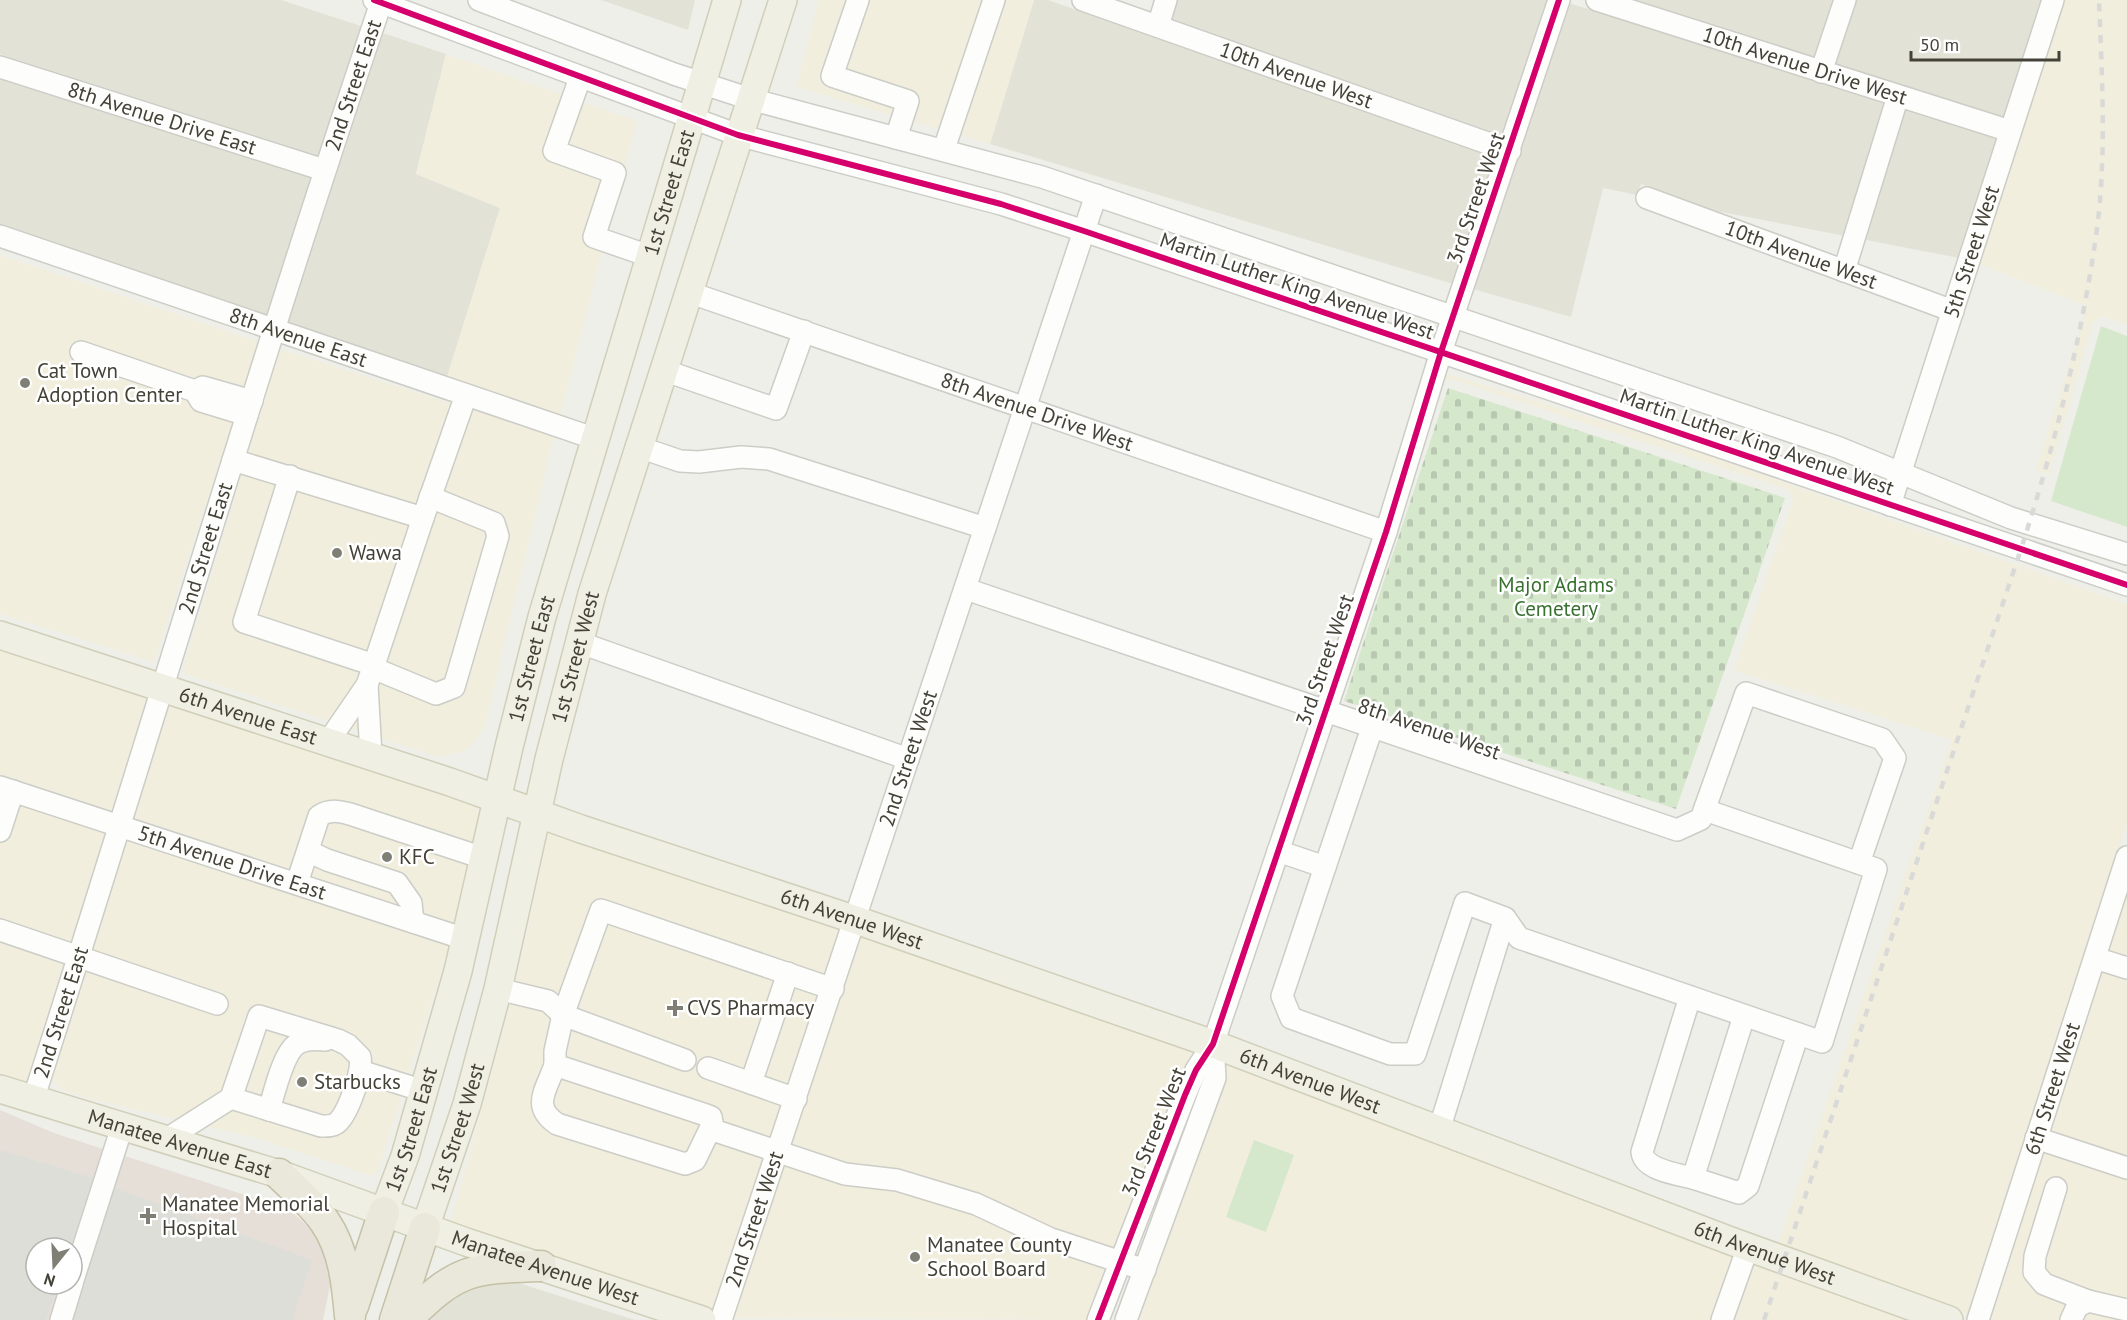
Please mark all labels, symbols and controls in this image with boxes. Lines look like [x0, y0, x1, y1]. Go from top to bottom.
street label: 2nd Street East [318, 16, 387, 154]
street label: 10th Avenue Drive West [1699, 20, 1911, 111]
scale bar [1911, 24, 2060, 62]
text: 50 m [1920, 33, 1959, 56]
street label: 10th Avenue West [1216, 35, 1376, 114]
street label: 8th Avenue Drive East [64, 75, 260, 161]
street label: 1st Street East [637, 127, 700, 259]
street label: 3rd Street West [1440, 128, 1511, 267]
street label: 5th Street West [1937, 182, 2005, 321]
street label: 10th Avenue West [1721, 214, 1881, 295]
street label: Martin Luther King Avenue West [1156, 226, 1438, 345]
street label: 8th Avenue East [226, 301, 371, 373]
place label: Cat Town Adoption Center [37, 357, 182, 408]
street label: 8th Avenue Drive West [937, 366, 1137, 457]
marker: Cat Town Adoption Center [18, 376, 32, 390]
street label: Martin Luther King Avenue West [1616, 382, 1898, 501]
street label: 2nd Street East [172, 479, 238, 618]
place label: Wawa [349, 539, 402, 566]
marker: Wawa [330, 546, 344, 560]
park label: Major Adams Cemetery [1498, 571, 1614, 622]
street label: 1st Street West [545, 588, 605, 726]
street label: 3rd Street West [1289, 590, 1360, 729]
street label: 1st Street East [502, 592, 561, 725]
street label: 6th Avenue East [176, 680, 321, 751]
street label: 2nd Street West [872, 687, 943, 830]
street label: 8th Avenue West [1354, 692, 1504, 766]
street label: 5th Avenue Drive East [134, 819, 330, 906]
place label: KFC [399, 843, 435, 870]
marker: KFC [380, 850, 394, 864]
street label: 6th Avenue West [777, 882, 927, 955]
street label: 2nd Street East [27, 943, 94, 1082]
place label: CVS Pharmacy [687, 994, 815, 1021]
marker: CVS Pharmacy [668, 1001, 682, 1015]
street label: 6th Street West [2018, 1019, 2086, 1158]
street label: 6th Avenue West [1236, 1041, 1385, 1120]
street label: 1st Street West [424, 1060, 490, 1197]
street label: 3rd Street West [1115, 1063, 1192, 1201]
street label: 1st Street East [379, 1064, 443, 1196]
place label: Starbucks [314, 1068, 401, 1095]
marker: Starbucks [295, 1075, 309, 1089]
street label: Manatee Avenue East [85, 1103, 275, 1184]
street label: 2nd Street West [719, 1148, 789, 1291]
place label: Manatee Memorial Hospital [162, 1190, 329, 1241]
marker: Manatee Memorial Hospital [139, 1207, 157, 1225]
street label: 6th Avenue West [1690, 1214, 1839, 1291]
street label: Manatee Avenue West [448, 1224, 643, 1311]
place label: Manatee County School Board [927, 1231, 1072, 1282]
north arrow [24, 1236, 84, 1296]
marker: Manatee County School Board [908, 1250, 922, 1264]
text: N [41, 1269, 57, 1291]

